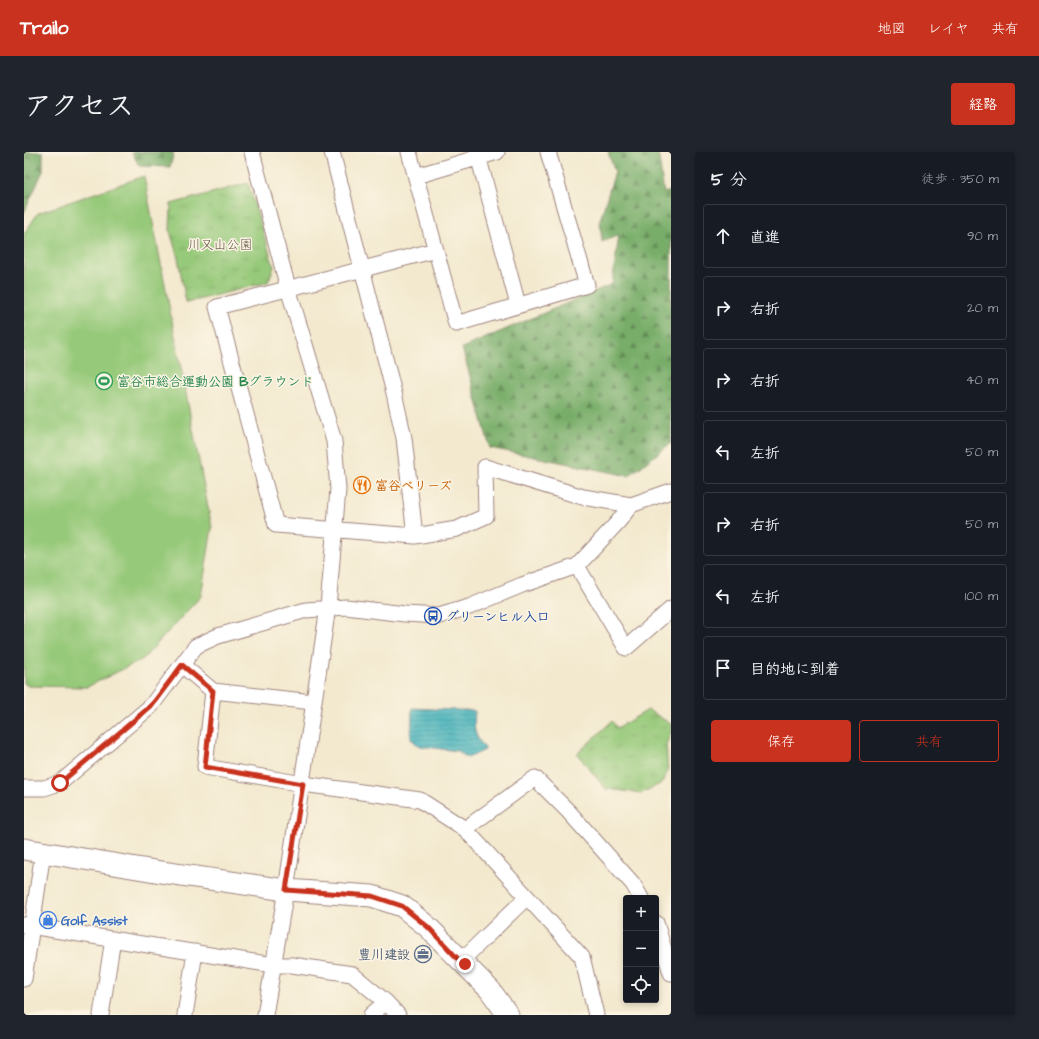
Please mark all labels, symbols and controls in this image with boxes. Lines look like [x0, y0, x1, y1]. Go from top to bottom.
text: Trailo [20, 15, 69, 42]
text: 地図 [878, 19, 906, 39]
text: レイヤ [928, 19, 969, 39]
text: 共有 [991, 19, 1019, 39]
button: 経路 [951, 83, 1015, 125]
text: アクセス [24, 87, 134, 126]
text: 5 分 [711, 168, 747, 192]
text: 徒歩 · 350 m [921, 170, 999, 188]
icon: ahead [712, 225, 734, 247]
text: 直進 [750, 227, 780, 248]
text: 90 m [967, 227, 998, 245]
park label: 川又山公園 [187, 236, 253, 254]
icon: right [712, 297, 734, 319]
text: 右折 [750, 299, 780, 320]
text: 20 m [967, 299, 998, 317]
icon: right [712, 369, 734, 391]
sports icon: 富谷市総合運動公園 Bグラウンド [94, 371, 114, 391]
text: 右折 [750, 371, 780, 392]
text: 40 m [966, 371, 998, 389]
place label: 富谷市総合運動公園 Bグラウンド [117, 373, 313, 391]
icon: left [712, 441, 734, 463]
text: 左折 [750, 443, 780, 464]
text: 50 m [965, 443, 998, 461]
restaurant icon: 富谷ベリーズ [352, 475, 372, 495]
place label: 富谷ベリーズ [375, 477, 452, 495]
icon: right [712, 513, 734, 535]
text: 右折 [750, 515, 780, 536]
text: 50 m [965, 515, 998, 533]
icon: left [712, 585, 734, 607]
text: 左折 [750, 587, 780, 608]
text: 100 m [965, 587, 998, 605]
bus stop icon: グリーンヒル入口 [423, 606, 443, 626]
place label: グリーンヒル入口 [446, 608, 549, 626]
icon: arrive [712, 657, 734, 679]
text: 目的地に到着 [750, 659, 840, 680]
button: 保存 [711, 720, 851, 762]
button: 共有 [859, 720, 999, 762]
route start [51, 774, 69, 792]
map controls [623, 895, 659, 1003]
button: + [623, 895, 659, 931]
shop icon: Golf Assist [38, 910, 58, 930]
place label: Golf Assist [61, 912, 128, 930]
button: − [623, 931, 659, 967]
office icon: 豊川建設 [413, 944, 433, 964]
place label: 豊川建設 [358, 946, 410, 964]
route end [456, 955, 474, 973]
button: locate [623, 967, 659, 1003]

